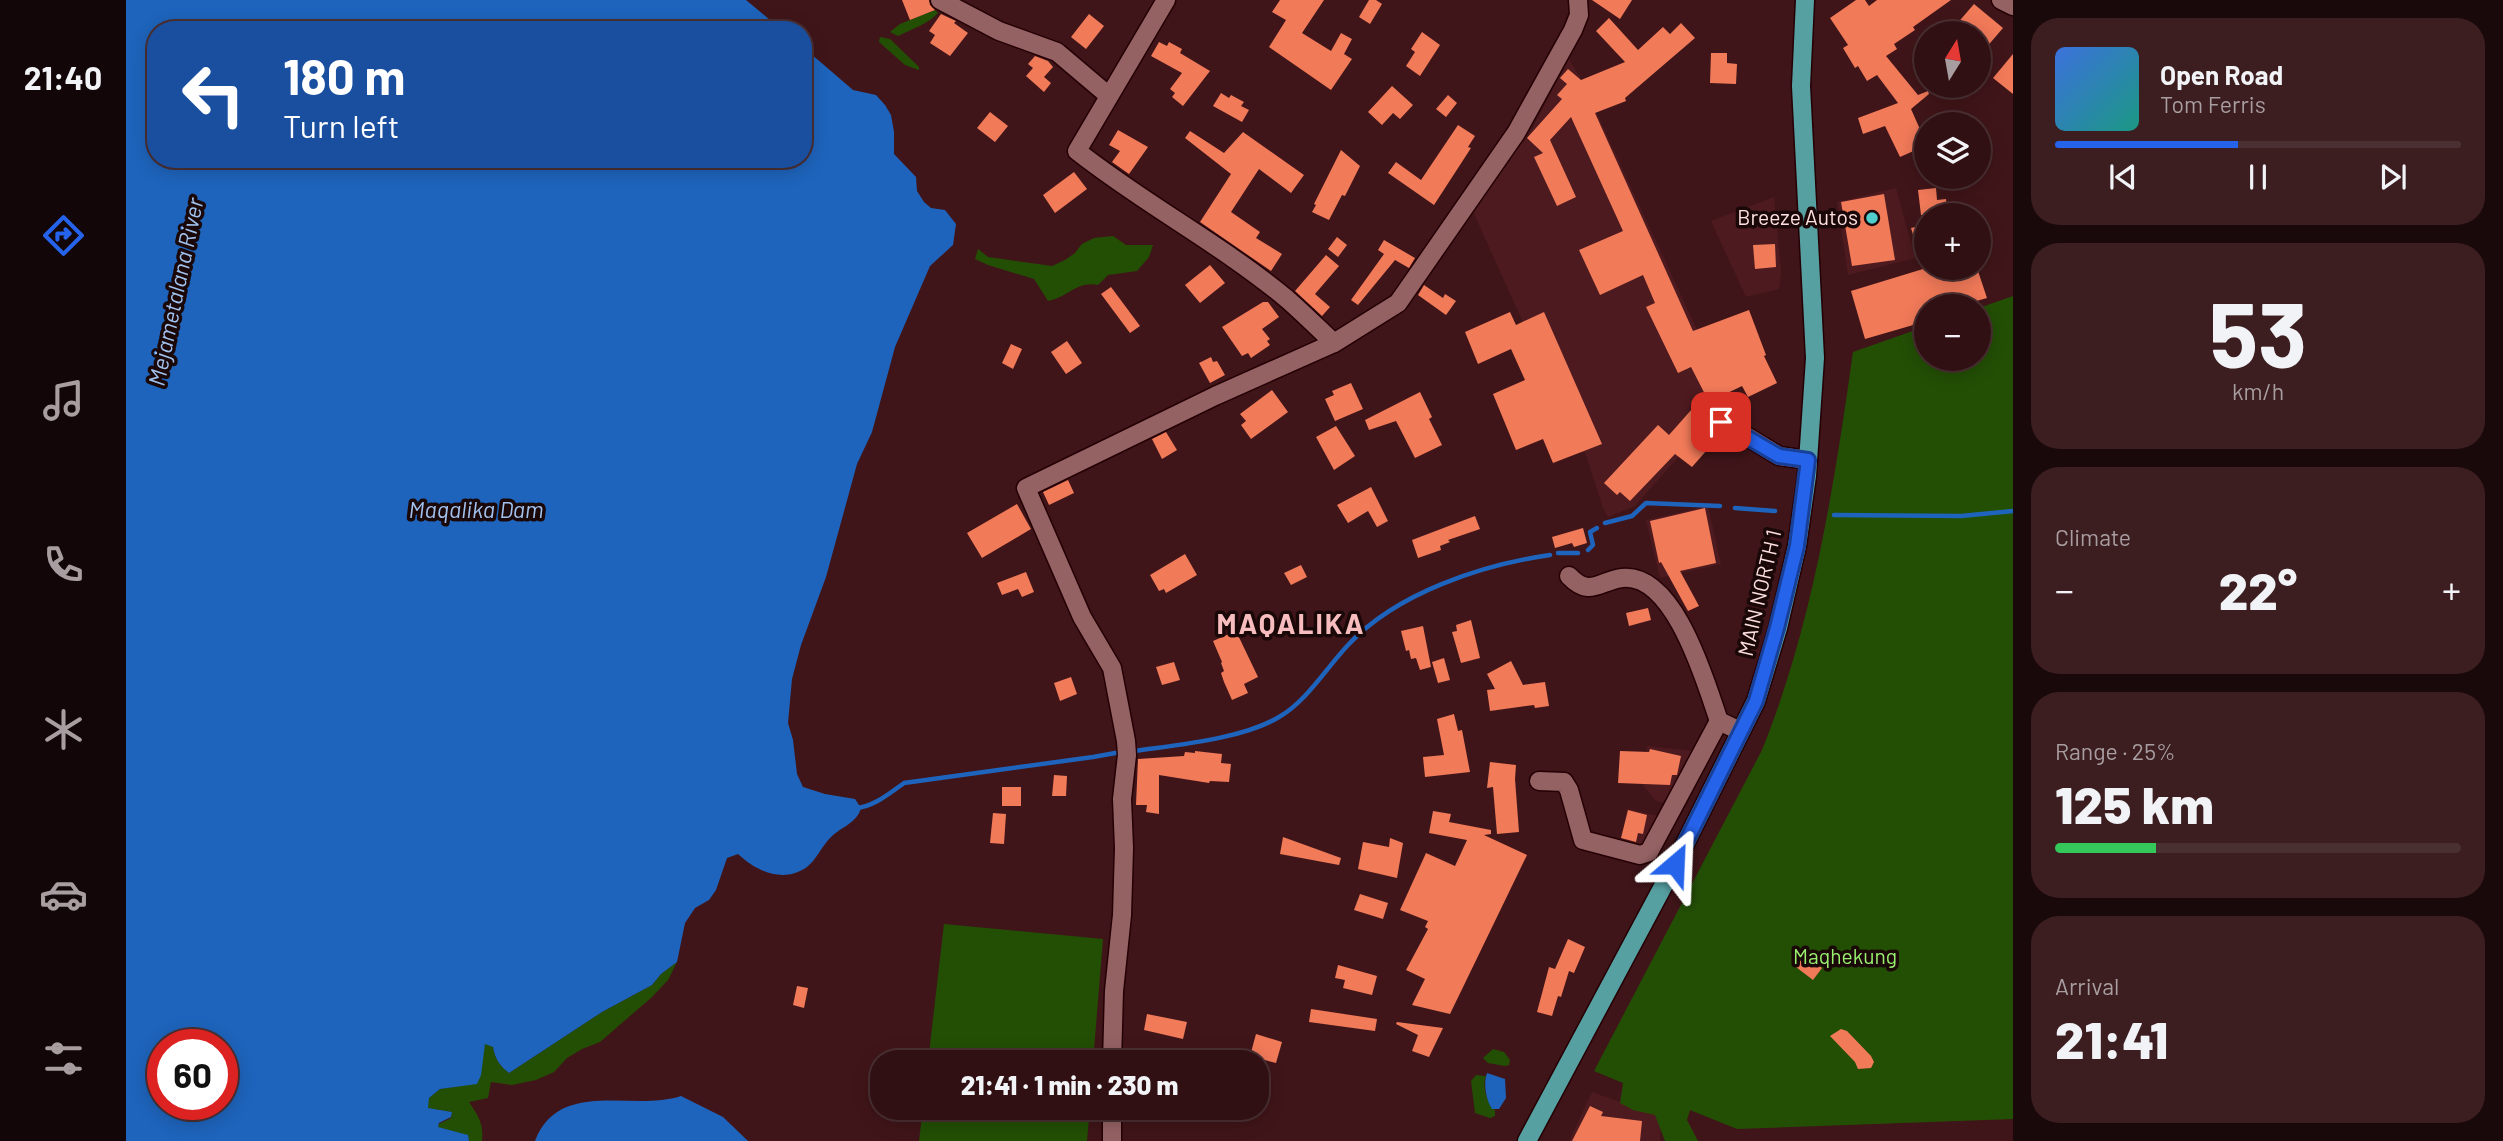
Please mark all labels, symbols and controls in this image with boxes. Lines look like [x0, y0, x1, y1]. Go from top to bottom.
north arrow [1914, 21, 1992, 98]
map controls [1914, 21, 1991, 371]
text: 180 m [283, 46, 406, 105]
icon: left [168, 49, 259, 140]
text: 21:40 [24, 58, 102, 96]
text: Open Road [2160, 59, 2283, 90]
text: Tom Ferris [2160, 90, 2266, 118]
text: Turn left [283, 106, 400, 144]
button: layers [1914, 112, 1991, 189]
icon: previous [2104, 158, 2142, 196]
icon: pause [2239, 158, 2277, 196]
icon: next [2374, 158, 2412, 196]
water label: Mejametalana River [141, 195, 209, 388]
button: + [1914, 203, 1991, 280]
place label: Breeze Autos [1737, 204, 1858, 229]
marker: Breeze Autos [1864, 210, 1880, 226]
icon: directions [39, 211, 88, 260]
text: 53 [2209, 277, 2307, 386]
button: − [1914, 294, 1991, 371]
icon: music [39, 376, 88, 425]
text: km/h [2232, 377, 2284, 405]
pin [1691, 392, 1751, 452]
icon: arrive [1702, 403, 1740, 441]
water label: Maqalika Dam [409, 495, 543, 523]
text: Climate [2055, 523, 2131, 551]
street label: MAIN NORTH 1 [1732, 527, 1785, 658]
icon: phone [39, 540, 88, 589]
text: 22° [2219, 558, 2297, 620]
text: − [2055, 566, 2074, 612]
text: + [2442, 566, 2461, 612]
district label: MAQALIKA [1217, 606, 1365, 640]
icon: climate [39, 705, 88, 754]
text: Range · 25% [2055, 737, 2175, 765]
text: 125 km [2055, 772, 2214, 834]
position arrow [1638, 827, 1712, 901]
icon: car [39, 870, 88, 919]
park label: Maqhekung [1793, 943, 1897, 968]
text: Arrival [2055, 972, 2119, 1000]
text: 21:41 [2055, 1007, 2168, 1069]
speed limit sign: 60 [147, 1029, 238, 1120]
icon: filters [39, 1034, 88, 1083]
text: 21:41 · 1 min · 230 m [961, 1069, 1178, 1100]

